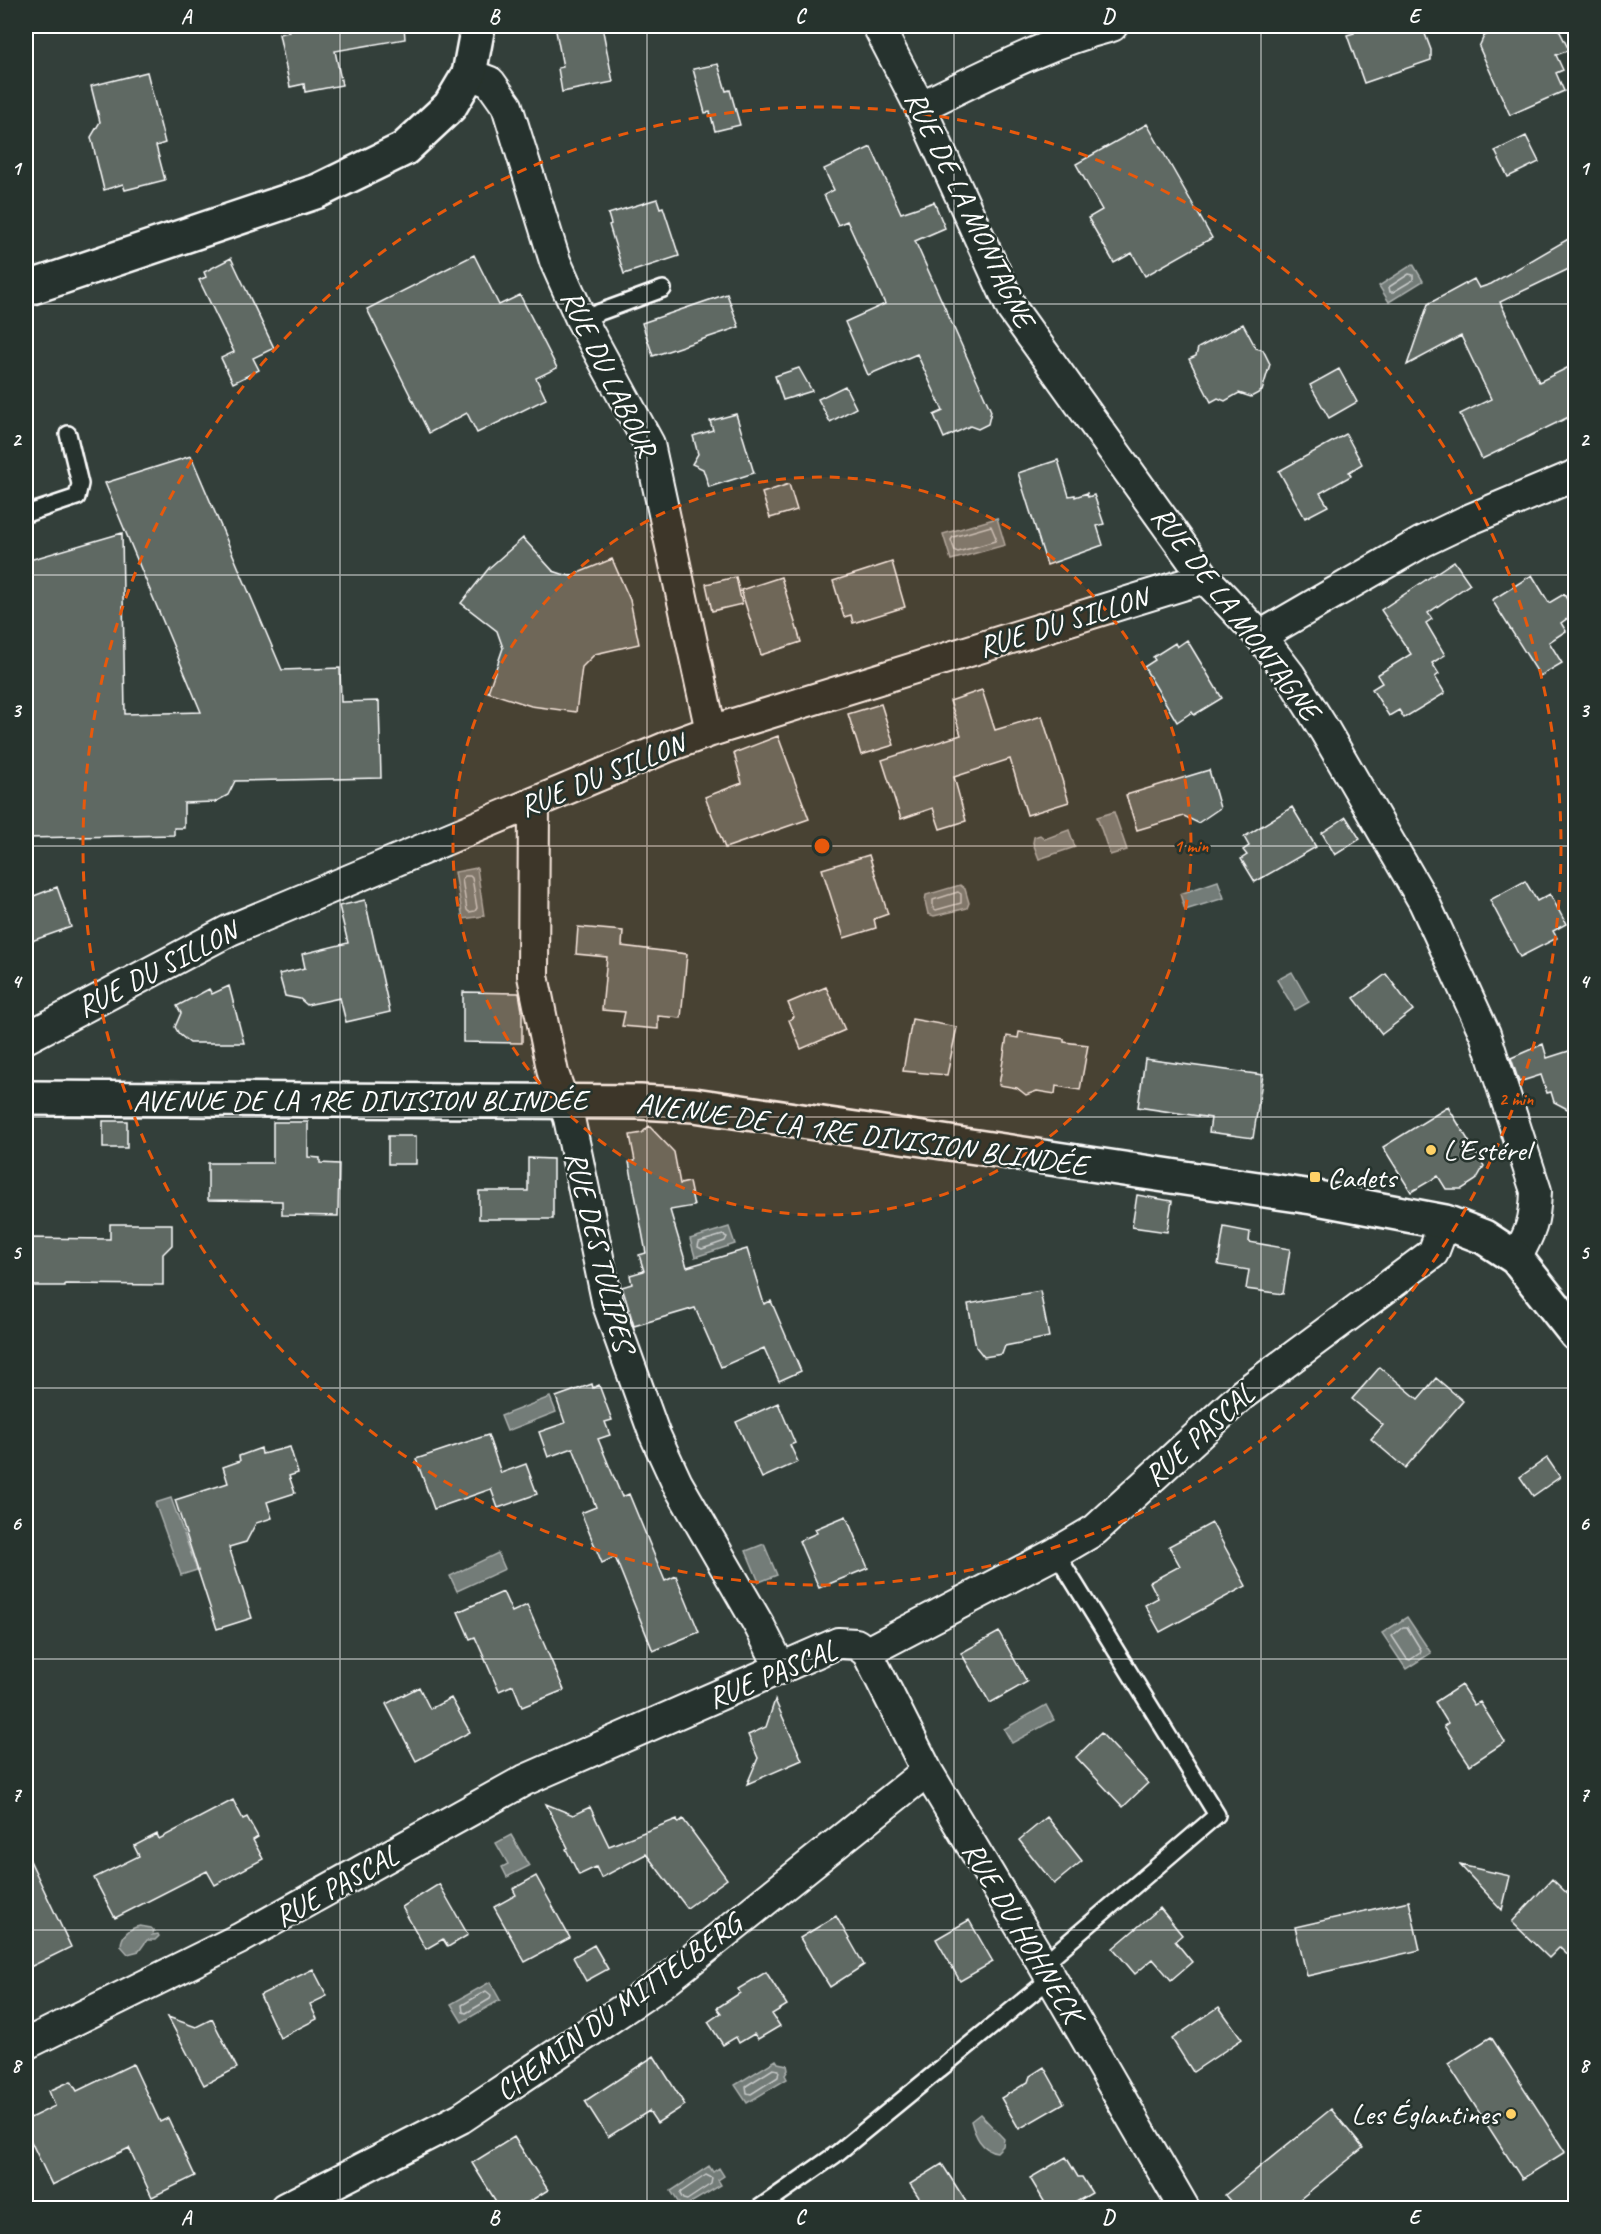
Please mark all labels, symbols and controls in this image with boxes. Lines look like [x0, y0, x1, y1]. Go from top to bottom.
text: A [181, 4, 193, 29]
text: B [489, 4, 501, 29]
text: C [795, 4, 807, 29]
text: D [1102, 4, 1116, 29]
text: E [1409, 4, 1423, 29]
street label: RUE DE LA MONTAGNE [896, 85, 1045, 337]
text: 1 [12, 156, 23, 181]
text: 1 [1580, 156, 1591, 181]
street label: RUE DU LABOUR [552, 284, 667, 465]
text: 2 [12, 427, 23, 452]
text: 2 [1580, 427, 1591, 452]
street label: RUE DE LA MONTAGNE [1143, 499, 1331, 731]
street label: RUE DU SILLON [974, 577, 1156, 666]
text: 3 [12, 698, 23, 723]
text: 3 [1580, 698, 1591, 723]
street label: RUE DU SILLON [514, 723, 694, 825]
text: 1 min [1174, 835, 1209, 857]
centre of rings [812, 836, 832, 856]
street label: RUE DU SILLON [70, 910, 247, 1026]
text: 4 [12, 969, 24, 994]
text: 4 [1580, 969, 1592, 994]
street label: AVENUE DE LA 1RE DIVISION BLINDÉE [133, 1081, 591, 1119]
street label: AVENUE DE LA 1RE DIVISION BLINDÉE [634, 1084, 1094, 1185]
text: 2 min [1499, 1088, 1534, 1110]
place label: L’Estérel [1443, 1131, 1536, 1169]
marker: L’Estérel [1424, 1143, 1438, 1157]
street label: RUE DES TULIPES [557, 1147, 644, 1360]
place label: Cadets [1327, 1158, 1399, 1196]
marker: Cadets [1308, 1170, 1322, 1184]
text: 5 [12, 1240, 23, 1265]
text: 5 [1580, 1240, 1591, 1265]
street label: RUE PASCAL [1136, 1375, 1262, 1494]
text: 6 [11, 1511, 22, 1536]
text: 6 [1579, 1511, 1590, 1536]
street label: RUE PASCAL [702, 1631, 842, 1717]
text: 7 [12, 1782, 23, 1807]
text: 7 [1580, 1782, 1591, 1807]
street label: RUE DU HOHNECK [954, 1835, 1095, 2035]
street label: RUE PASCAL [267, 1836, 405, 1935]
street label: CHEMIN DU MITTELBERG [488, 1903, 752, 2109]
text: 8 [12, 2053, 24, 2078]
text: 8 [1580, 2053, 1592, 2078]
place label: Les Églantines [1351, 2095, 1502, 2133]
marker: Les Églantines [1504, 2107, 1518, 2121]
text: A [181, 2205, 193, 2230]
text: B [489, 2205, 501, 2230]
text: C [795, 2205, 807, 2230]
text: D [1102, 2205, 1116, 2230]
text: E [1409, 2205, 1423, 2230]

